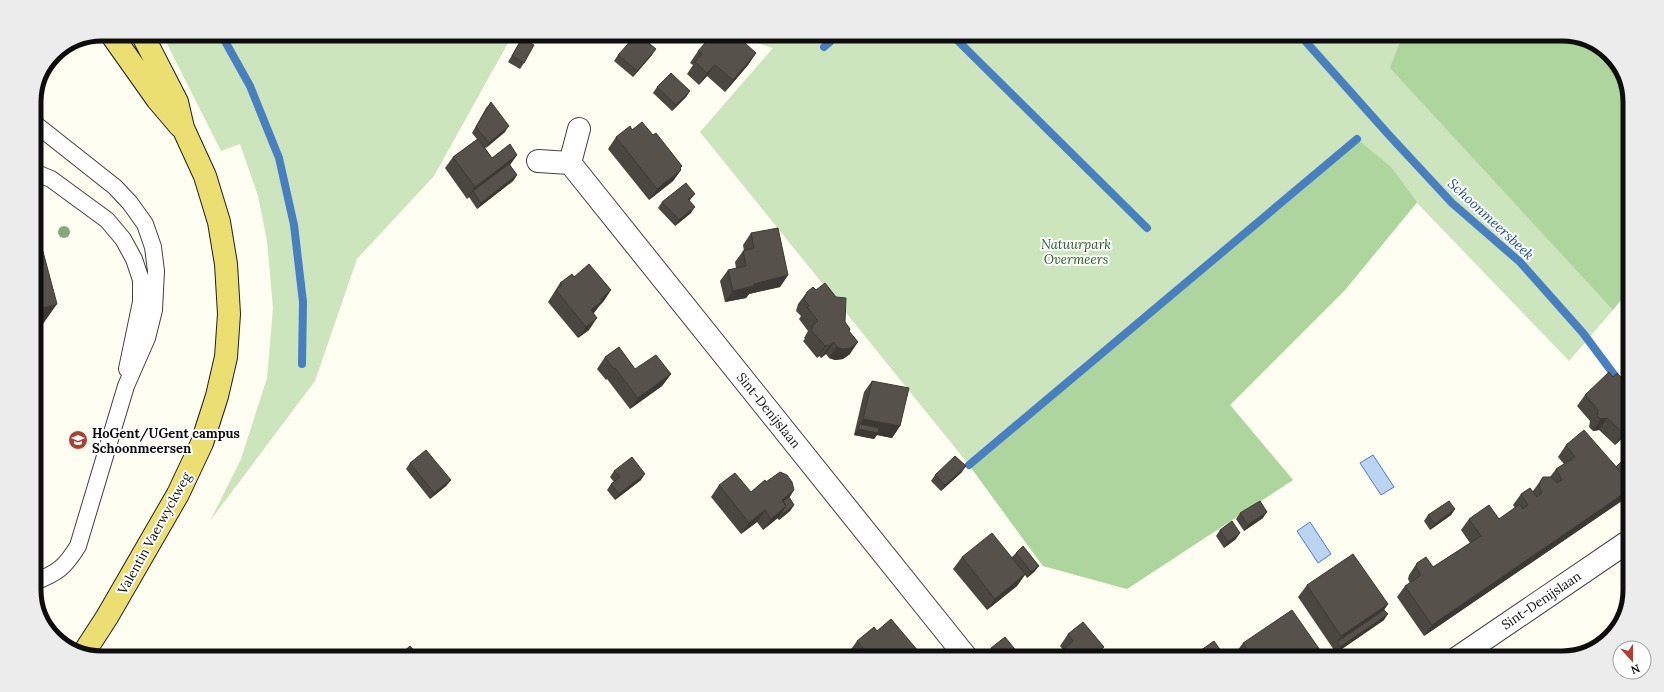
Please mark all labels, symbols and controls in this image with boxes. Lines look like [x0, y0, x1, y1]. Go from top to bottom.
water label: Schoonmeersbeek [1444, 174, 1538, 264]
park label: Natuurpark Overmeers [1041, 236, 1111, 268]
street label: Sint-Denijslaan [733, 369, 804, 452]
place label: HoGent/UGent campus Schoonmeersen [92, 425, 240, 457]
school or university icon: HoGent/UGent campus Schoonmeersen [67, 429, 89, 451]
street label: Valentin Vaerwyckweg [113, 469, 195, 598]
street label: Sint-Denijslaan [1498, 567, 1584, 633]
north arrow [1612, 640, 1652, 680]
text: N [1629, 661, 1642, 678]

